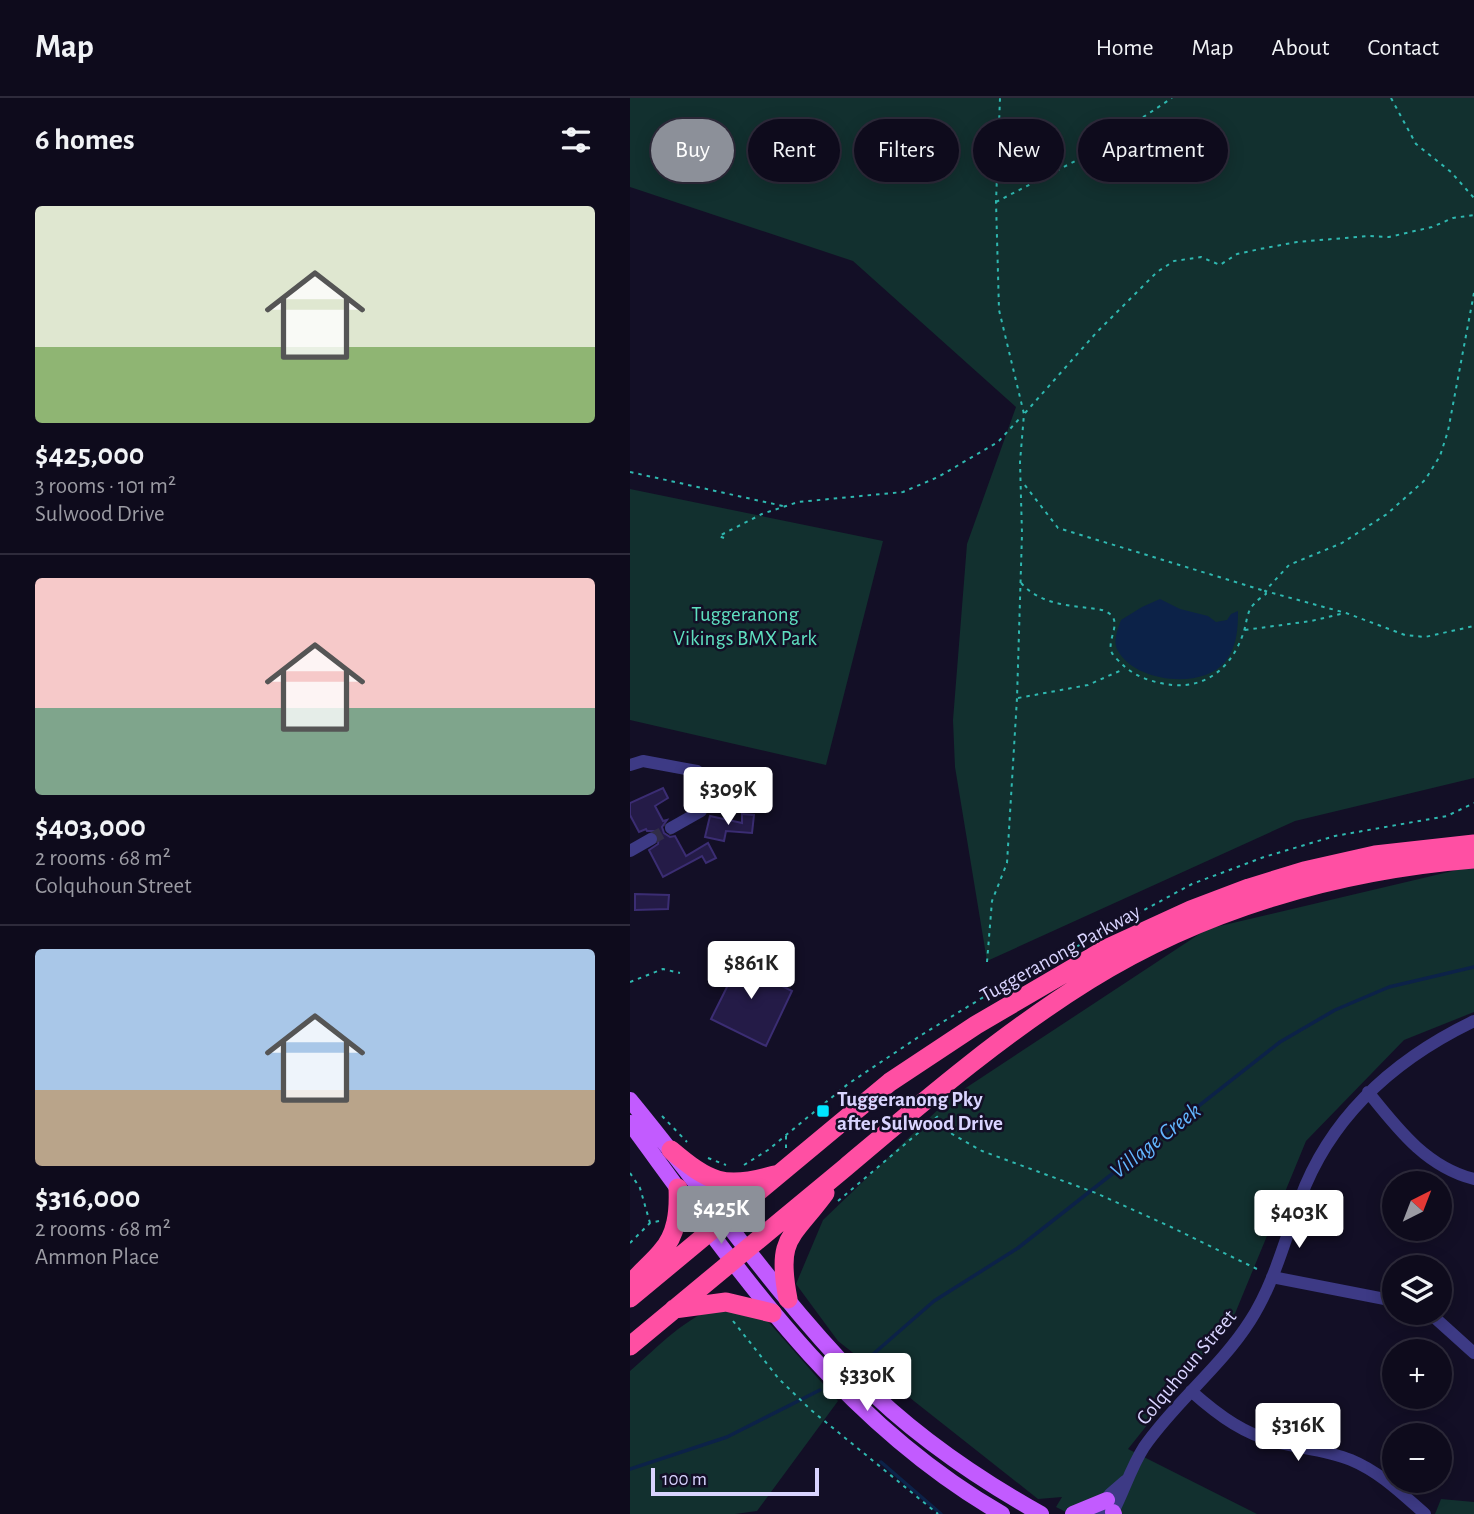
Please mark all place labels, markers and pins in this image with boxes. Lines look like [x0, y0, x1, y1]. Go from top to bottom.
pin: $309K [679, 768, 777, 827]
pin: $861K [702, 942, 800, 1001]
place label: Tuggeranong Pky after Sulwood Drive [837, 1089, 1003, 1134]
marker: Tuggeranong Pky after Sulwood Drive [815, 1103, 831, 1119]
pin: $425K [672, 1186, 770, 1246]
pin: $403K [1250, 1190, 1348, 1250]
pin: $330K [818, 1354, 916, 1413]
pin: $316K [1249, 1404, 1347, 1463]

